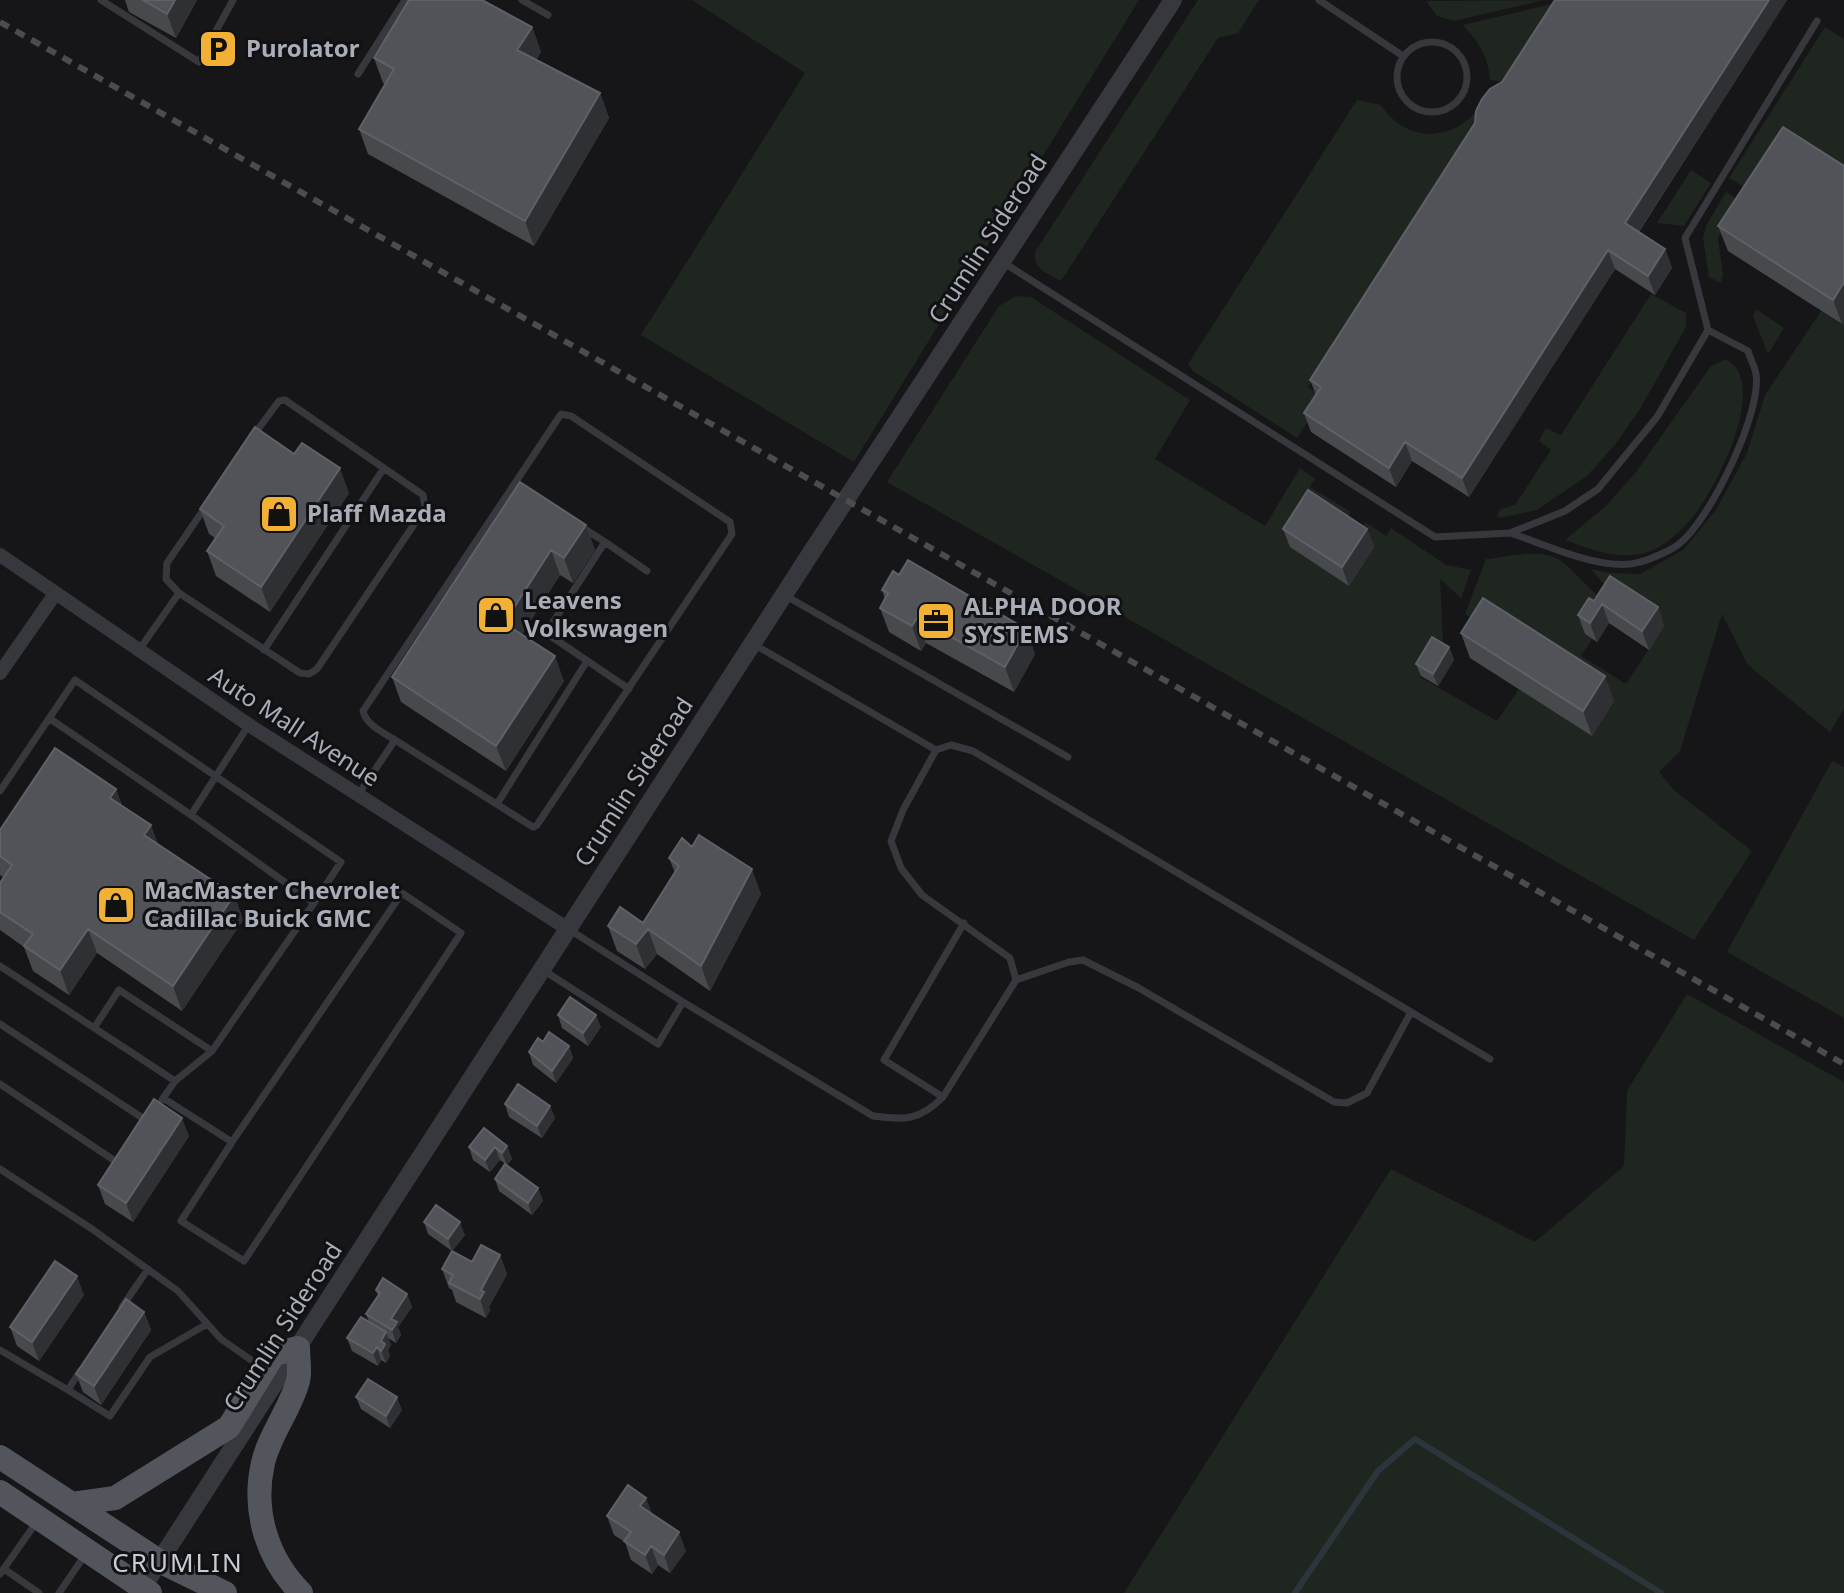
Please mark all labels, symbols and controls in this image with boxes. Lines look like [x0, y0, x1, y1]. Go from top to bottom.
parking icon: Purolator [197, 28, 239, 70]
place label: Purolator [246, 31, 360, 64]
street label: Crumlin Sideroad [920, 147, 1054, 329]
shop icon: Plaff Mazda [258, 493, 300, 535]
place label: Plaff Mazda [307, 496, 447, 529]
place label: Leavens Volkswagen [524, 583, 668, 644]
place label: ALPHA DOOR SYSTEMS [964, 589, 1122, 650]
shop icon: Leavens Volkswagen [475, 594, 517, 636]
office icon: ALPHA DOOR SYSTEMS [915, 600, 957, 642]
street label: Auto Mall Avenue [203, 658, 387, 793]
street label: Crumlin Sideroad [566, 690, 700, 872]
place label: MacMaster Chevrolet Cadillac Buick GMC [144, 873, 400, 934]
shop icon: MacMaster Chevrolet Cadillac Buick GMC [95, 884, 137, 926]
street label: Crumlin Sideroad [215, 1235, 349, 1417]
district label: CRUMLIN [112, 1544, 244, 1580]

